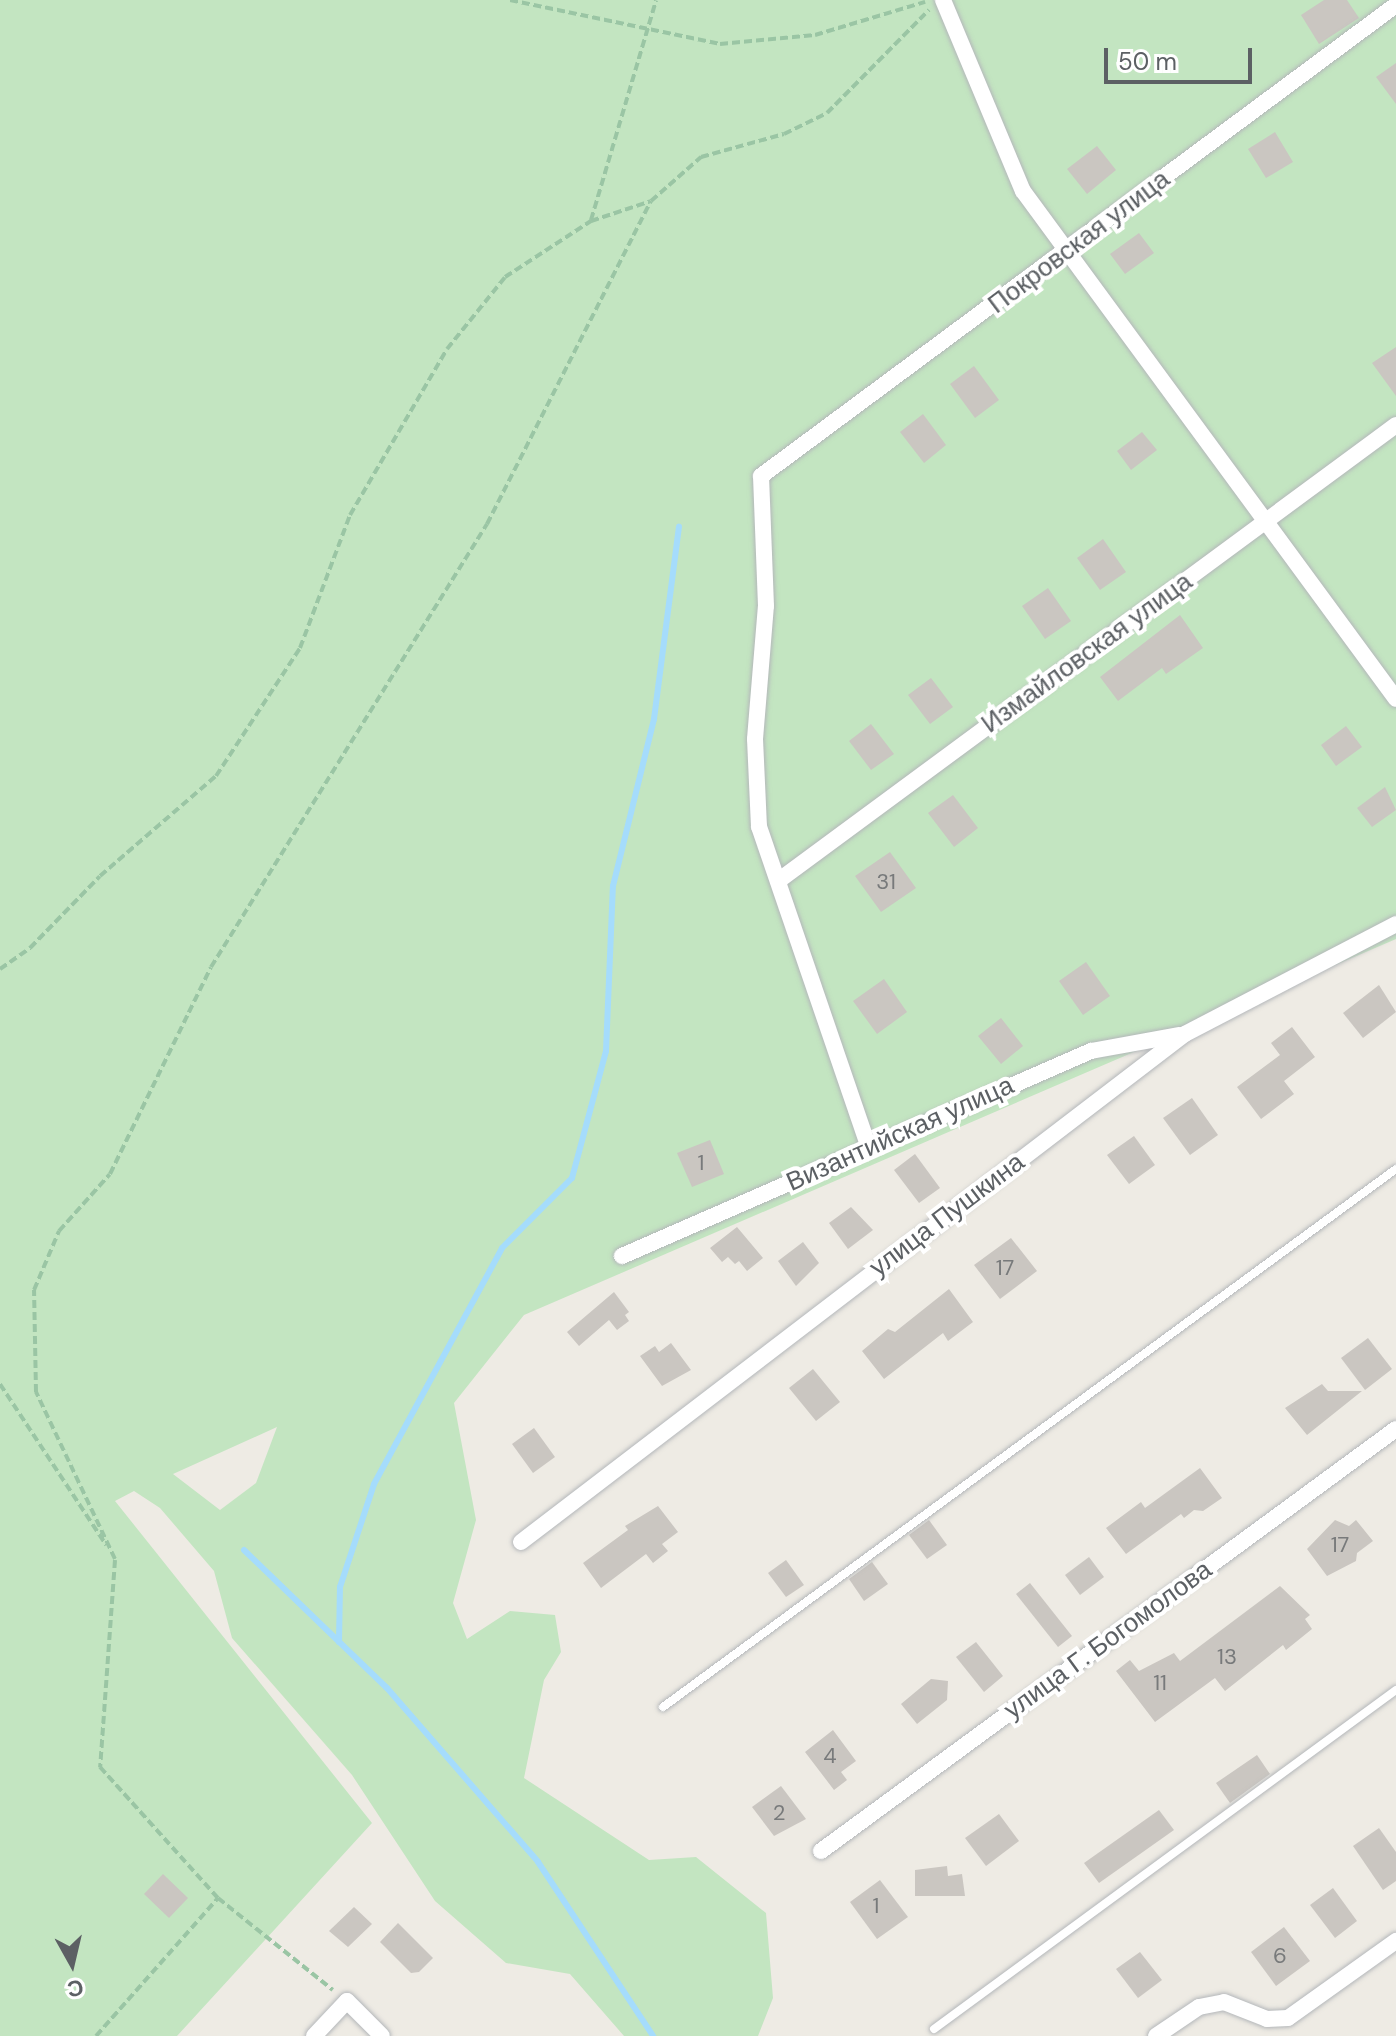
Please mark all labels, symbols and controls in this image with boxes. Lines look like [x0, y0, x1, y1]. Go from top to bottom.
scale bar [1108, 32, 1256, 82]
text: 50 m [1118, 46, 1177, 77]
street label: Покровская улица [982, 164, 1176, 320]
street label: Измайловская улица [976, 566, 1198, 740]
house number: 31 [876, 869, 896, 895]
street label: Византийская улица [782, 1070, 1018, 1198]
street label: улица Пушкина [863, 1147, 1031, 1283]
house number: 1 [698, 1150, 704, 1176]
house number: 17 [996, 1255, 1014, 1281]
house number: 17 [1331, 1532, 1349, 1558]
street label: улица Г. Богомолова [998, 1554, 1218, 1726]
house number: 13 [1217, 1644, 1237, 1670]
house number: 11 [1153, 1670, 1167, 1696]
house number: 4 [823, 1743, 837, 1769]
house number: 2 [773, 1800, 785, 1826]
house number: 1 [873, 1893, 879, 1919]
north arrow [32, 1924, 112, 2004]
house number: 6 [1273, 1943, 1287, 1969]
text: С [66, 1973, 85, 2004]

